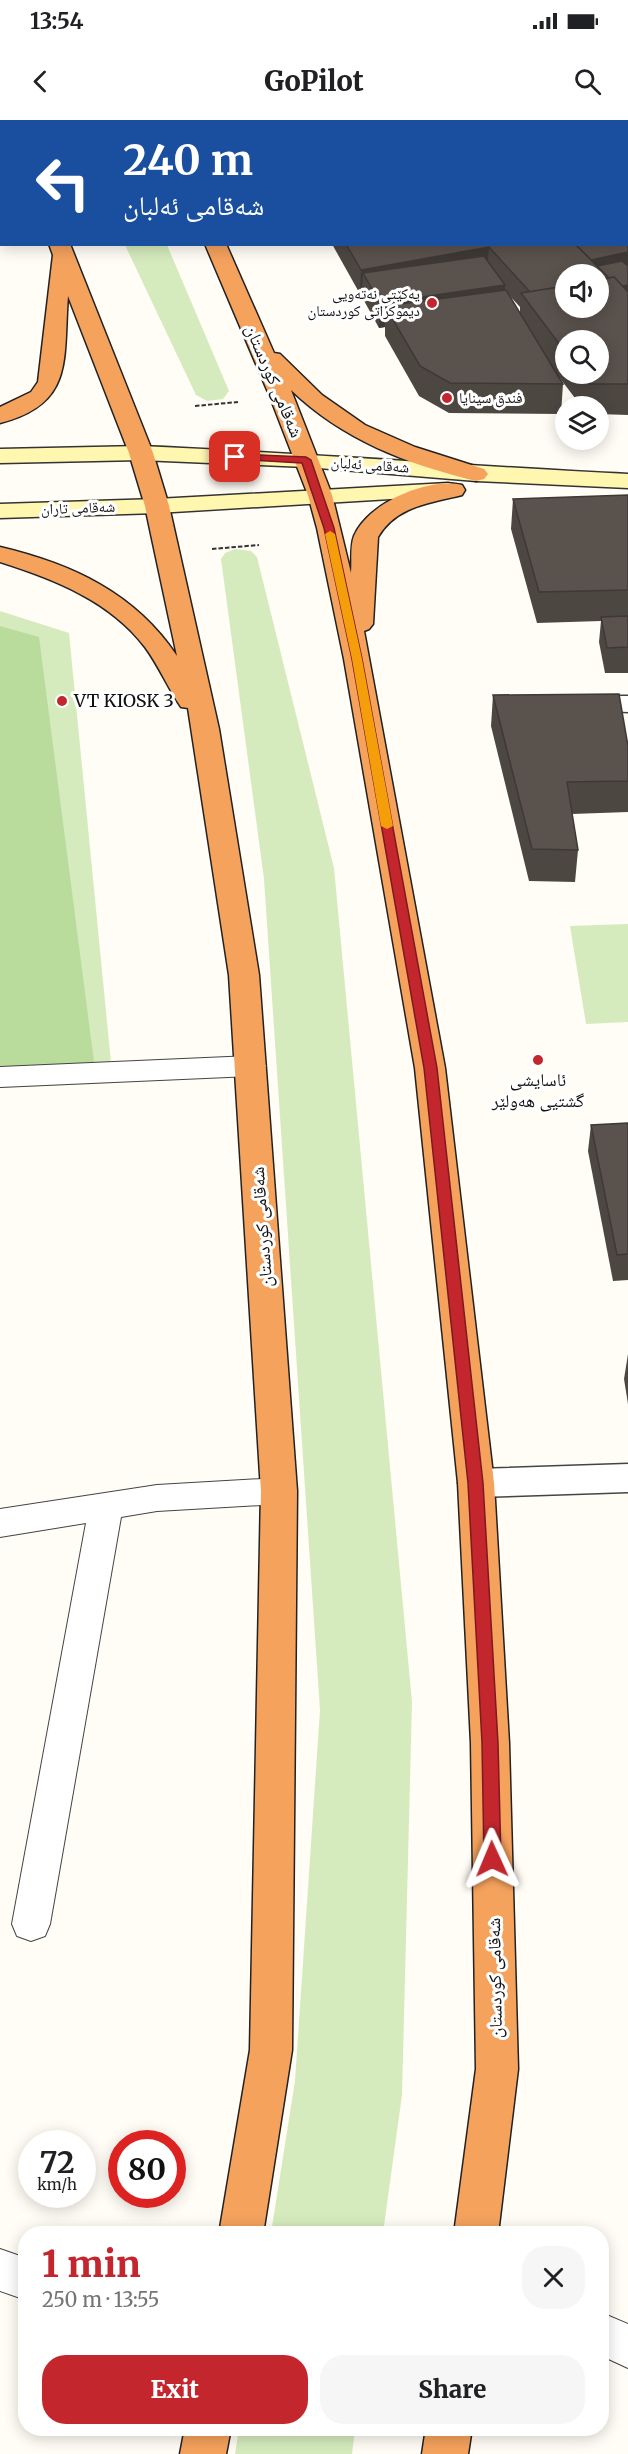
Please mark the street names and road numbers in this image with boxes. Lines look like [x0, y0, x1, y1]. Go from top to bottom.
street label: شەقامی کوردستان [240, 321, 309, 441]
street label: شەقامی ئەلبان [330, 452, 410, 478]
street label: شەقامی تاران [40, 497, 116, 519]
street label: شەقامی کوردستان [246, 1166, 277, 1288]
street label: شەقامی کوردستان [482, 1917, 507, 2039]

